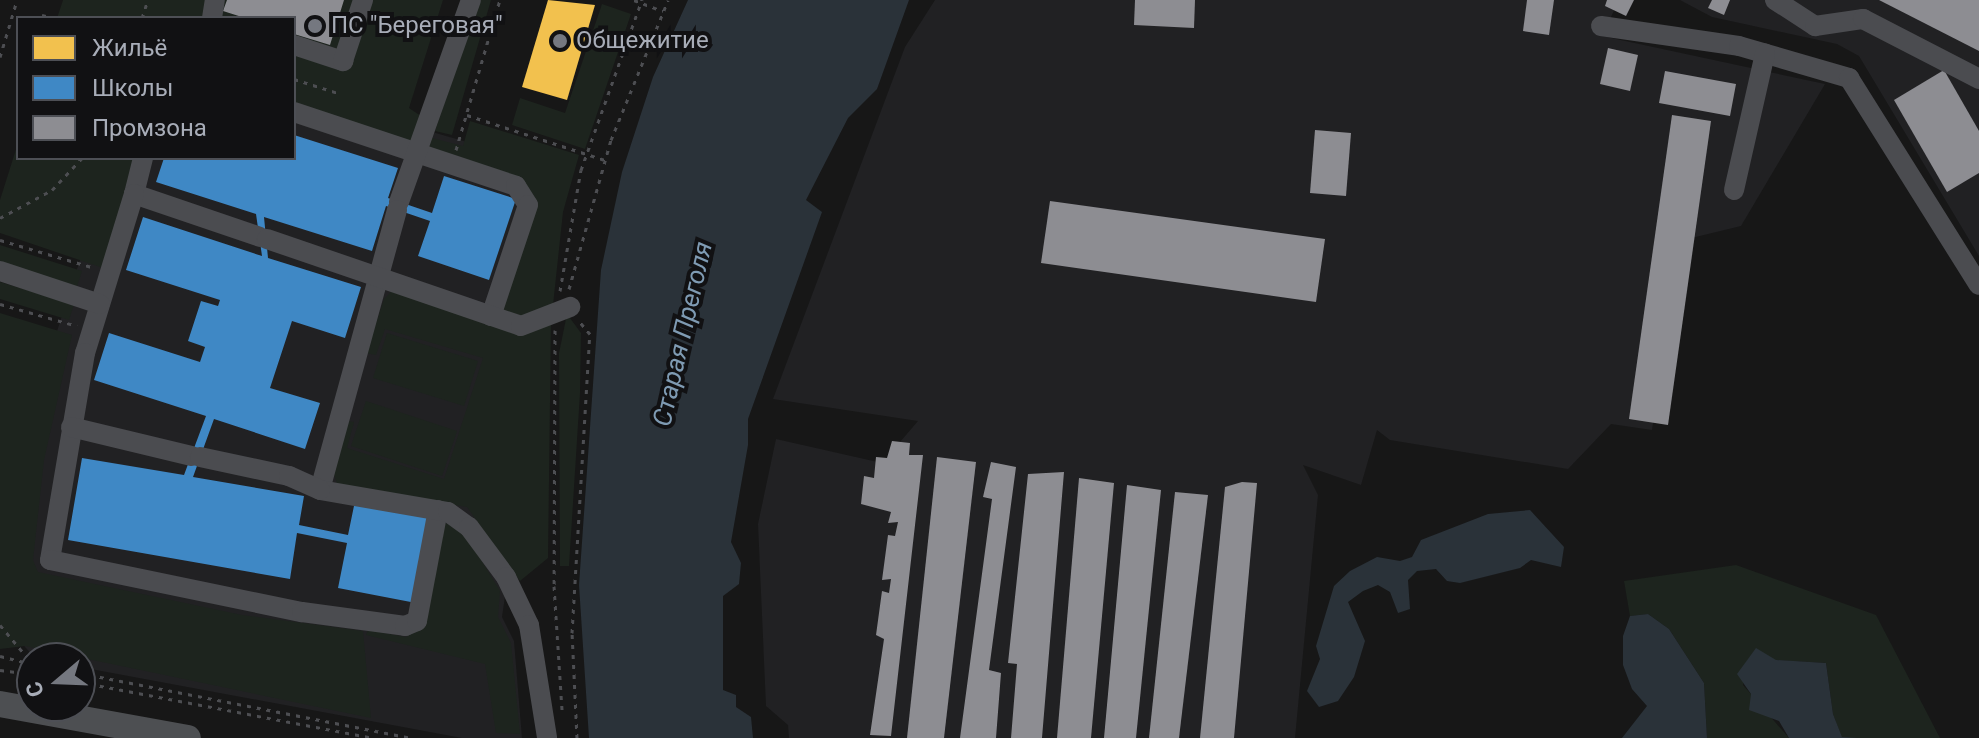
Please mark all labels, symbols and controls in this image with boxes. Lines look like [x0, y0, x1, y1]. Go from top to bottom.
place label: ПС "Береговая" [331, 12, 503, 40]
legend [16, 16, 296, 160]
marker: ПС "Береговая" [306, 17, 324, 35]
place label: Общежитие [576, 27, 709, 55]
marker: Общежитие [551, 32, 569, 50]
text: Жильё [92, 34, 167, 62]
text: Школы [92, 74, 173, 102]
text: Промзона [92, 114, 207, 142]
water label: Старая Преголя [647, 239, 719, 429]
north arrow [16, 642, 96, 722]
text: С [21, 678, 49, 700]

